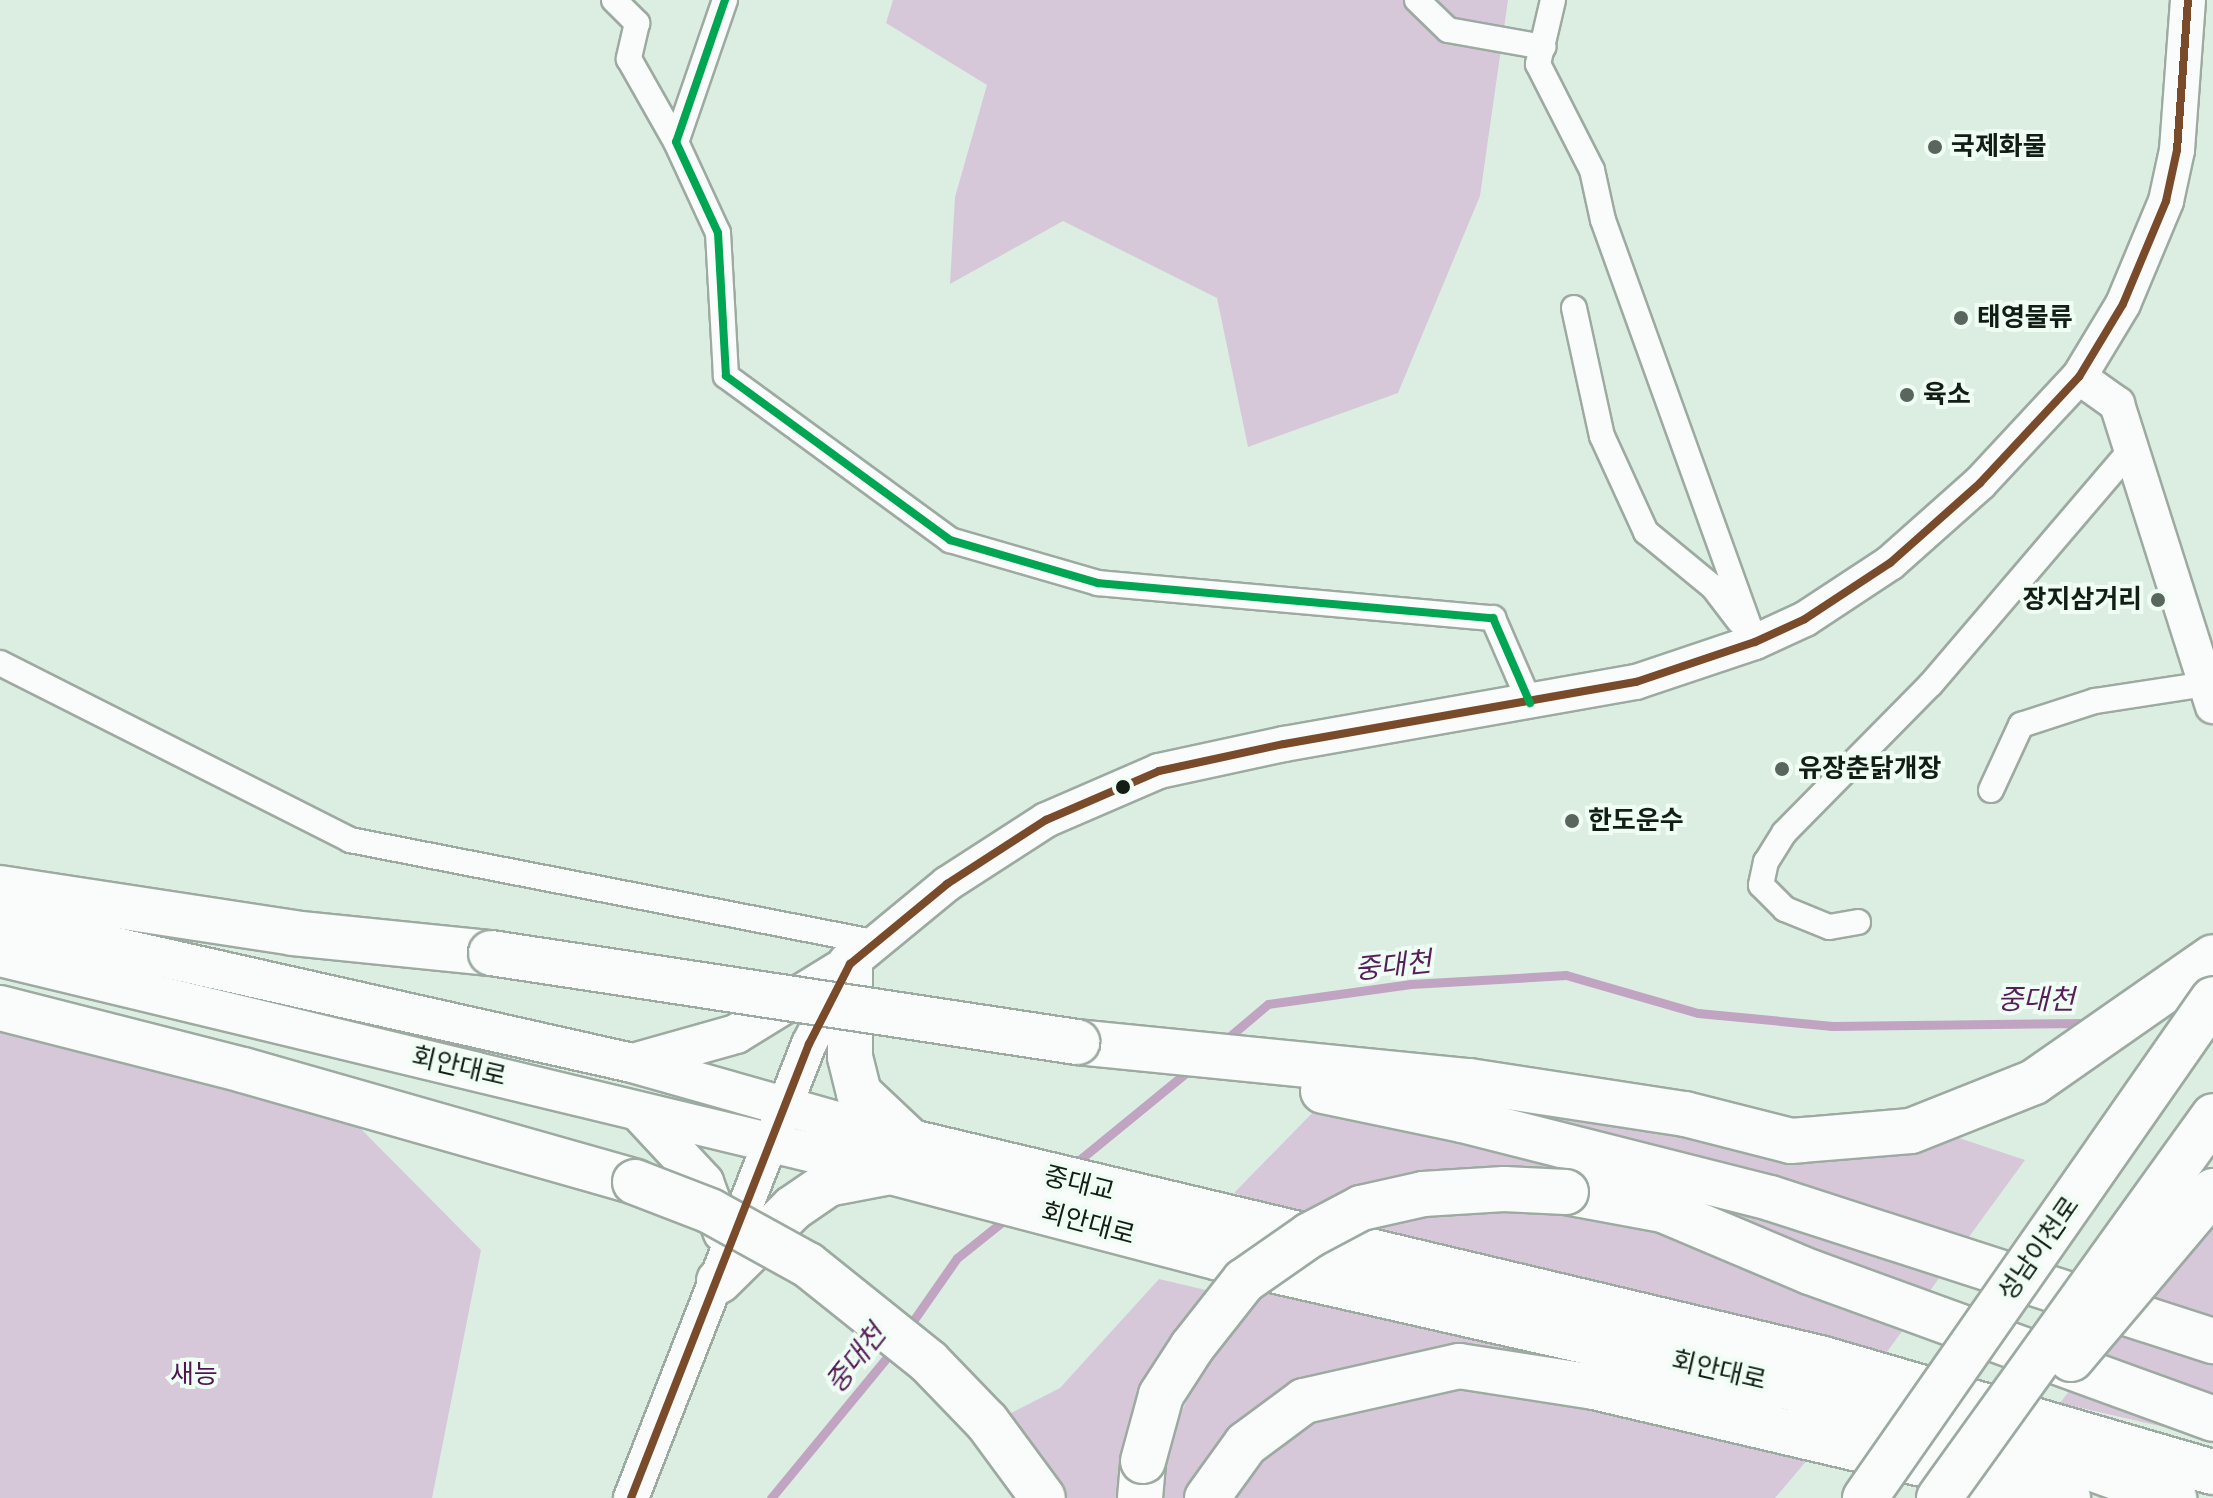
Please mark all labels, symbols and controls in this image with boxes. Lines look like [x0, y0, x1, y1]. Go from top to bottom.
place label: 국제화물 [1951, 131, 2047, 163]
marker: 국제화물 [1926, 138, 1944, 156]
place label: 태영물류 [1977, 302, 2073, 334]
marker: 태영물류 [1952, 309, 1970, 327]
place label: 육소 [1923, 379, 1971, 411]
marker: 육소 [1898, 386, 1916, 404]
place label: 장지삼거리 [2022, 584, 2142, 616]
marker: 장지삼거리 [2149, 591, 2167, 609]
place label: 유장춘닭개장 [1798, 753, 1942, 785]
marker: 유장춘닭개장 [1773, 760, 1791, 778]
unlabelled marker [1115, 779, 1131, 795]
place label: 한도운수 [1588, 805, 1684, 837]
marker: 한도운수 [1563, 812, 1581, 830]
water label: 중대천 [1353, 945, 1433, 987]
water label: 중대천 [1997, 983, 2075, 1017]
street label: 회안대로 [409, 1041, 509, 1093]
street label: 중대교 [1040, 1160, 1118, 1208]
street label: 성남이천로 [1992, 1191, 2086, 1307]
street label: 회안대로 [1038, 1197, 1138, 1251]
water label: 중대천 [819, 1318, 893, 1400]
street label: 회안대로 [1669, 1345, 1769, 1397]
park label: 새능 [170, 1359, 218, 1391]

